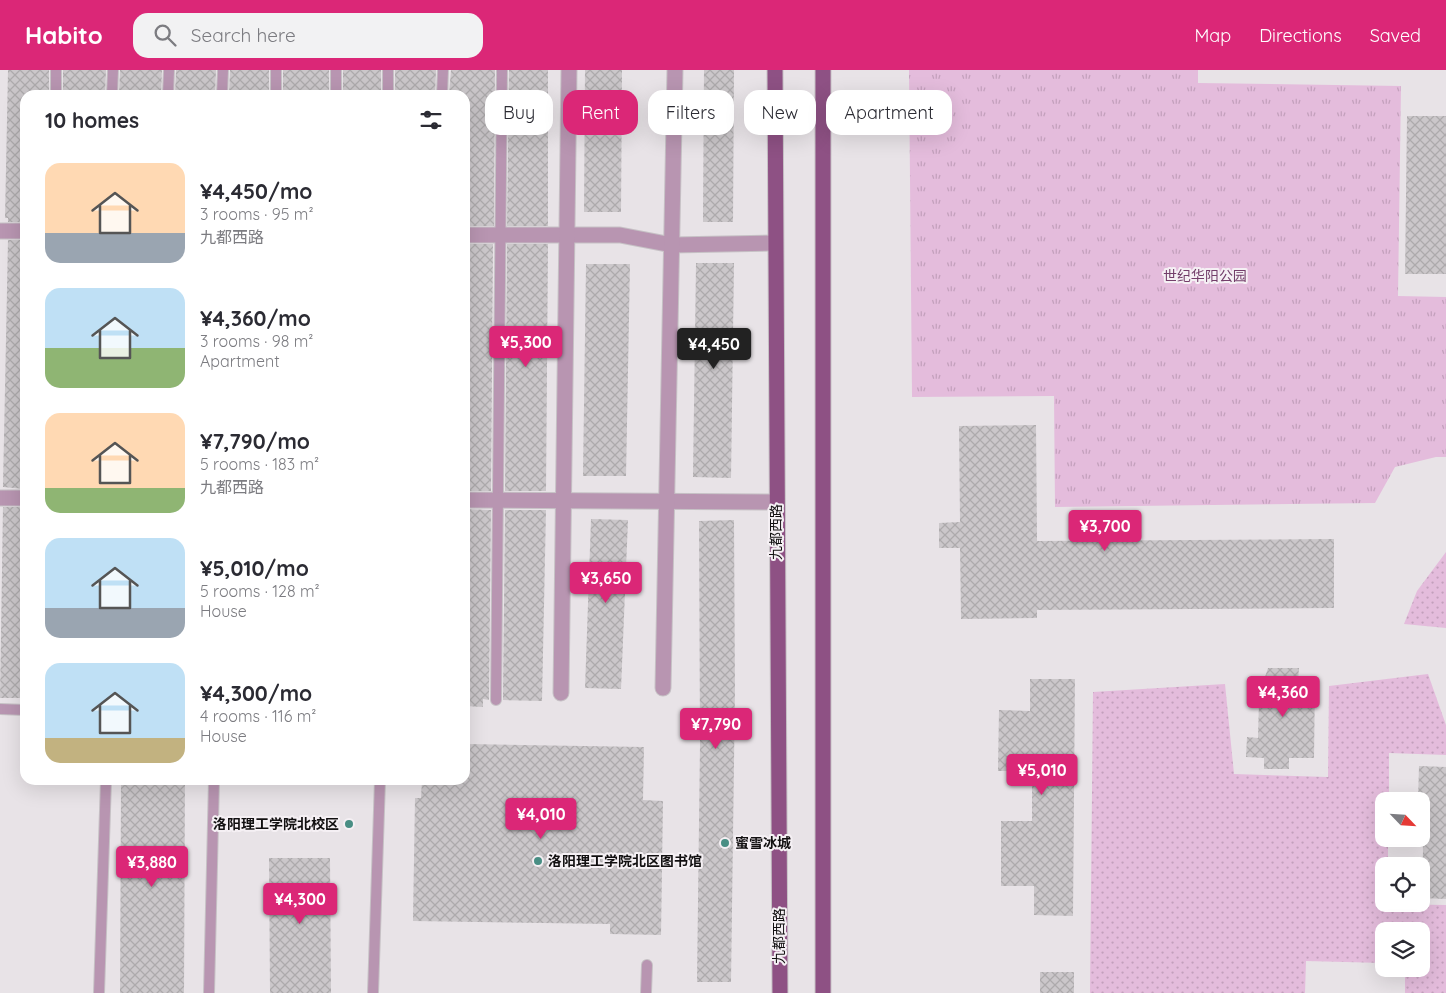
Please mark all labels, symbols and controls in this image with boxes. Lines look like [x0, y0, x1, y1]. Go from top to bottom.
search box [133, 13, 483, 58]
text: Habito [25, 20, 103, 50]
icon: search [151, 21, 179, 49]
text: Search here [191, 23, 296, 47]
text: Map [1194, 24, 1231, 47]
text: Directions [1259, 24, 1342, 47]
text: Saved [1370, 24, 1421, 47]
chip: Buy [485, 90, 553, 135]
chip: Rent [563, 90, 638, 135]
chip: Filters [648, 90, 734, 135]
chip: New [744, 90, 816, 135]
chip: Apartment [826, 90, 952, 135]
icon: filters [417, 106, 445, 134]
text: 10 homes [45, 107, 139, 133]
text: ¥4,450/mo [200, 178, 312, 204]
icon: home [85, 183, 145, 243]
text: 3 rooms · 95 m² [200, 204, 314, 224]
text: 九都西路 [200, 227, 264, 247]
park label: 世纪华阳公园 [1163, 267, 1247, 285]
text: ¥4,360/mo [200, 305, 311, 331]
icon: home [85, 308, 145, 368]
pin: ¥5,300 [485, 326, 567, 368]
pin: ¥4,450 [673, 328, 755, 370]
text: 3 rooms · 98 m² [200, 331, 313, 351]
text: ¥5,300 [500, 332, 552, 352]
text: ¥4,450 [688, 334, 740, 354]
text: Apartment [200, 351, 280, 371]
text: ¥7,790/mo [200, 428, 310, 454]
icon: home [85, 433, 145, 493]
text: 5 rooms · 183 m² [200, 454, 319, 474]
text: 九都西路 [200, 477, 264, 497]
street label: 九都西路 [767, 504, 785, 560]
pin: ¥3,700 [1064, 510, 1146, 552]
text: ¥3,700 [1080, 516, 1130, 536]
text: ¥5,010/mo [200, 555, 309, 581]
icon: home [85, 558, 145, 618]
pin: ¥3,650 [565, 562, 647, 604]
text: ¥3,650 [581, 568, 631, 588]
text: 5 rooms · 128 m² [200, 581, 320, 601]
text: House [200, 601, 247, 621]
pin: ¥4,360 [1242, 676, 1324, 718]
text: ¥4,300/mo [200, 680, 312, 706]
text: ¥4,360 [1258, 682, 1308, 702]
icon: home [85, 683, 145, 743]
text: 4 rooms · 116 m² [200, 706, 316, 726]
pin: ¥7,790 [675, 708, 757, 750]
text: ¥7,790 [691, 714, 741, 734]
text: House [200, 726, 247, 746]
pin: ¥5,010 [1001, 754, 1083, 796]
text: ¥5,010 [1017, 760, 1067, 780]
north arrow [1375, 792, 1430, 848]
map controls [1375, 792, 1430, 977]
pin: ¥4,010 [500, 798, 582, 840]
text: ¥4,010 [516, 804, 566, 824]
place label: 洛阳理工学院北校区 [213, 815, 339, 833]
marker: 洛阳理工学院北校区 [343, 818, 355, 830]
place label: 蜜雪冰城 [735, 834, 791, 852]
marker: 蜜雪冰城 [719, 837, 731, 849]
pin: ¥3,880 [111, 846, 193, 888]
text: ¥3,880 [127, 852, 177, 872]
place label: 洛阳理工学院北区图书馆 [548, 852, 702, 870]
marker: 洛阳理工学院北区图书馆 [532, 855, 544, 867]
button: locate [1375, 857, 1430, 912]
pin: ¥4,300 [259, 882, 341, 925]
text: ¥4,300 [274, 889, 326, 909]
street label: 九都西路 [770, 908, 788, 964]
button: layers [1375, 922, 1430, 977]

